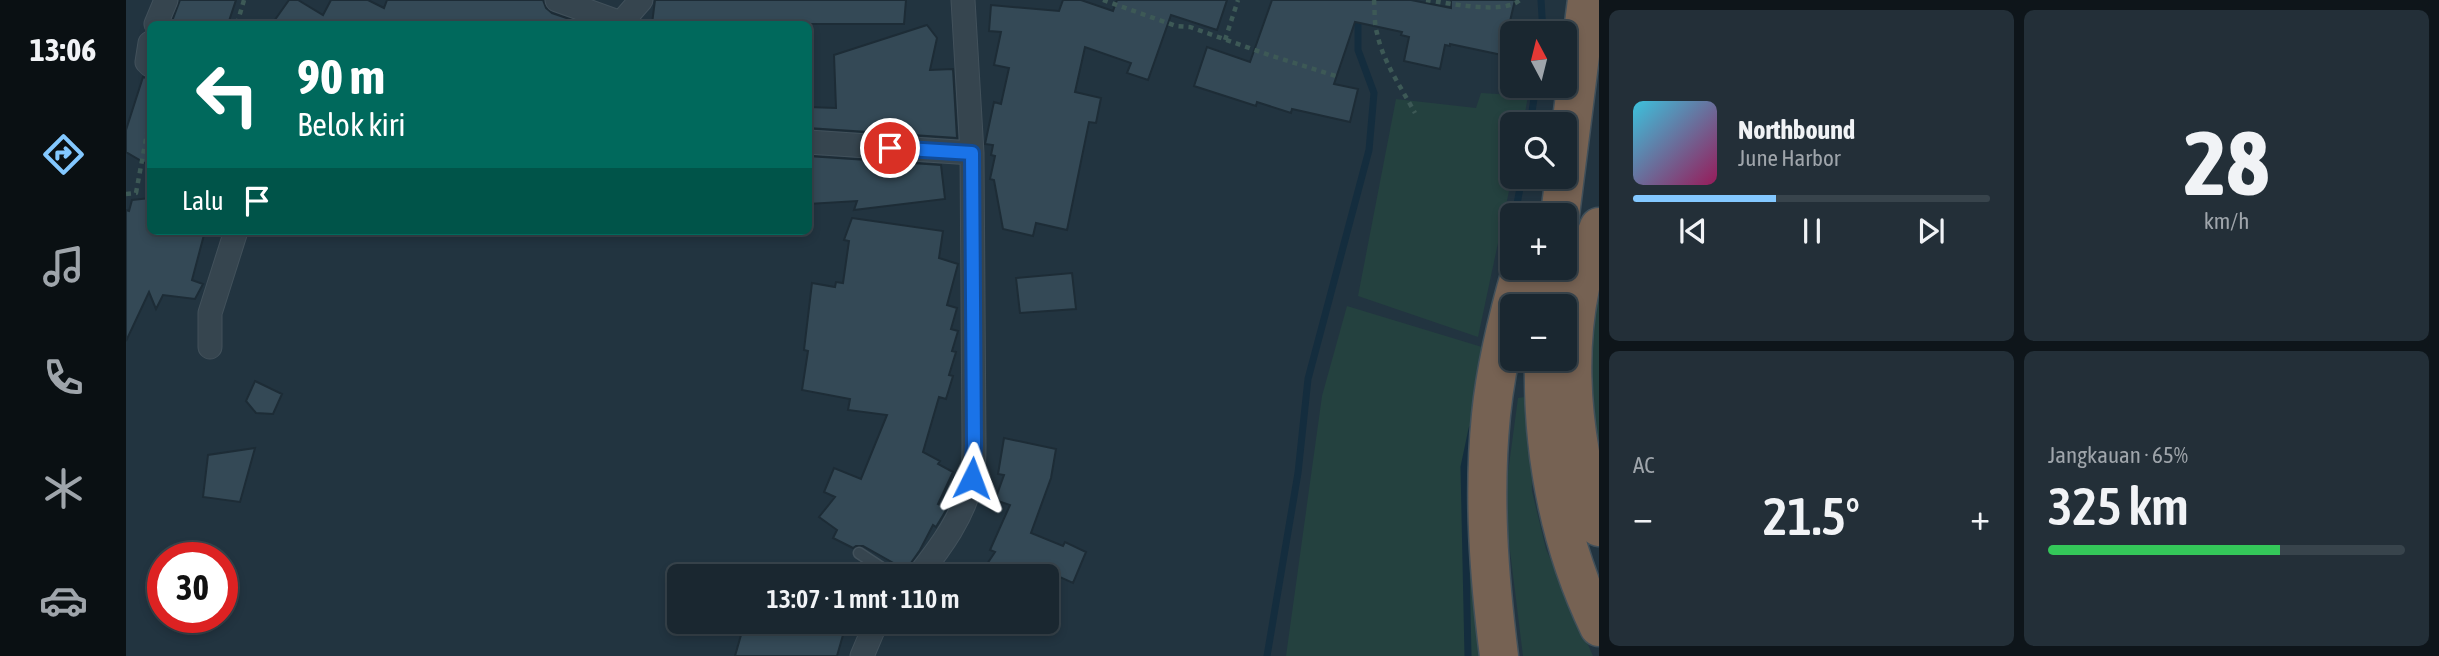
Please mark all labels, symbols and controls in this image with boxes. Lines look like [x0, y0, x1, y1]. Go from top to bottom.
north arrow [1500, 21, 1577, 98]
map controls [1500, 21, 1577, 371]
text: 13:06 [30, 31, 96, 68]
text: 90 m [297, 48, 385, 104]
icon: left [182, 49, 273, 140]
text: Belok kiri [297, 106, 406, 143]
text: 28 [2184, 110, 2269, 214]
button: search [1500, 112, 1577, 189]
text: Northbound [1738, 115, 1855, 145]
pin [860, 118, 920, 178]
icon: arrive [871, 129, 909, 167]
icon: directions [39, 130, 88, 179]
text: June Harbor [1738, 145, 1841, 171]
icon: arrive [238, 182, 276, 220]
text: Lalu [182, 186, 224, 216]
button: + [1500, 203, 1577, 280]
text: km/h [2204, 208, 2249, 234]
icon: previous [1674, 212, 1712, 250]
icon: pause [1793, 212, 1831, 250]
icon: next [1912, 212, 1950, 250]
icon: music [39, 242, 88, 291]
button: − [1500, 294, 1577, 371]
icon: phone [39, 353, 88, 402]
position arrow [935, 441, 1009, 515]
text: Jangkauan · 65% [2048, 442, 2188, 468]
text: AC [1633, 452, 1655, 478]
icon: climate [39, 464, 88, 513]
text: 325 km [2048, 476, 2189, 536]
text: 21.5° [1763, 486, 1860, 546]
text: − [1633, 495, 1653, 538]
text: + [1970, 495, 1990, 538]
speed limit sign: 30 [147, 542, 238, 633]
icon: car [39, 576, 88, 625]
text: 13:07 · 1 mnt · 110 m [767, 584, 959, 614]

